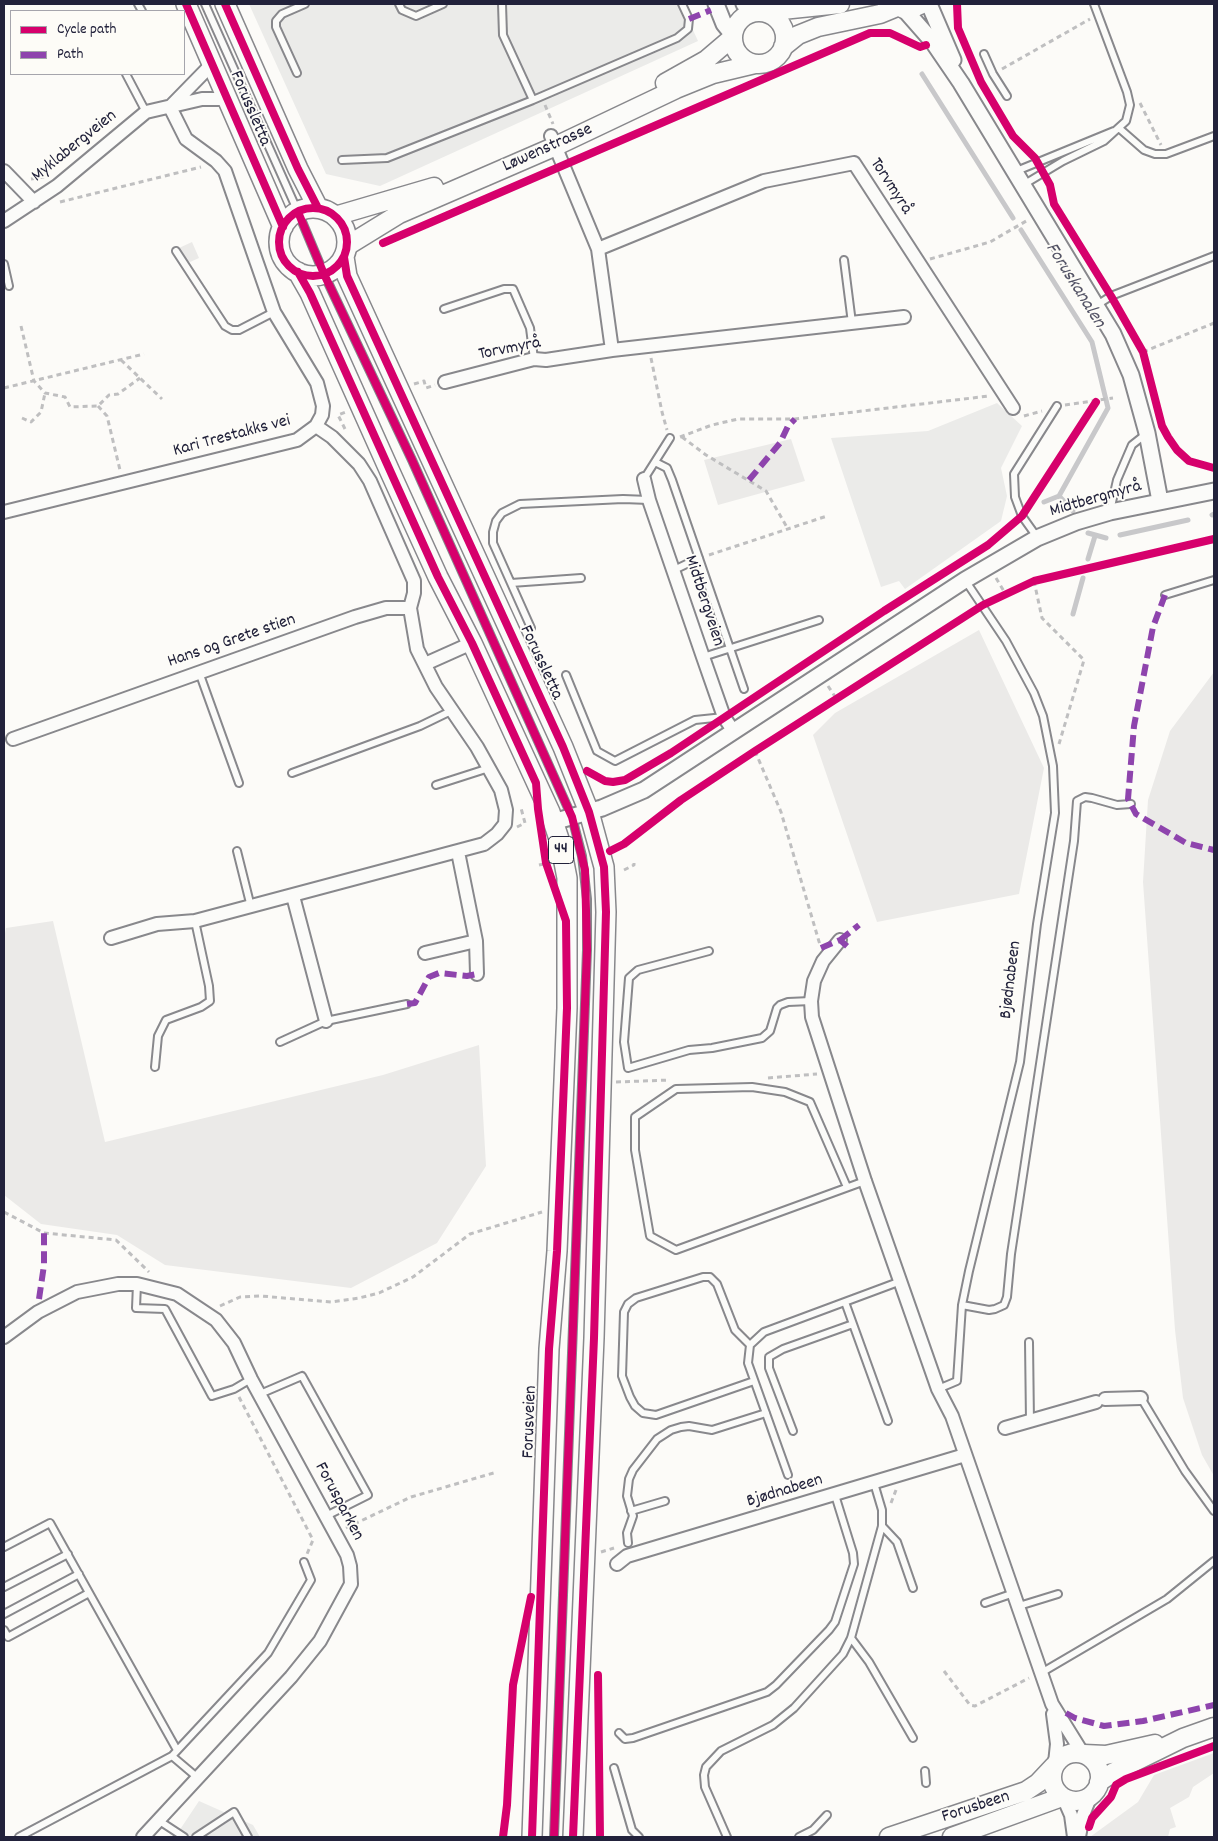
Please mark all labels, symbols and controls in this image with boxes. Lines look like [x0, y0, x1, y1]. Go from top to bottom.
legend [10, 10, 185, 75]
text: Cycle path [57, 19, 116, 41]
text: Path [57, 44, 83, 66]
street label: Forussletta [224, 68, 274, 150]
street label: Myklabergveien [28, 106, 122, 188]
street label: Løwenstrasse [500, 120, 596, 178]
street label: Torvmyrå [864, 155, 916, 219]
water label: Foruskanalen [1039, 239, 1109, 333]
street label: Torvmyrå [477, 333, 543, 367]
street label: Kari Trestakks vei [171, 411, 293, 463]
street label: Midtbergmyrå [1048, 477, 1144, 523]
street label: Midtbergveien [678, 553, 728, 649]
street label: Hans og Grete stien [165, 610, 299, 674]
street label: Forussletta [513, 622, 567, 704]
road number: 44 [548, 836, 574, 864]
street label: Bjødnabeen [997, 940, 1027, 1020]
street label: Forusveien [519, 1385, 543, 1459]
street label: Forusparken [308, 1459, 368, 1545]
street label: Bjødnabeen [744, 1470, 826, 1514]
street label: Forusbeen [939, 1787, 1013, 1829]

